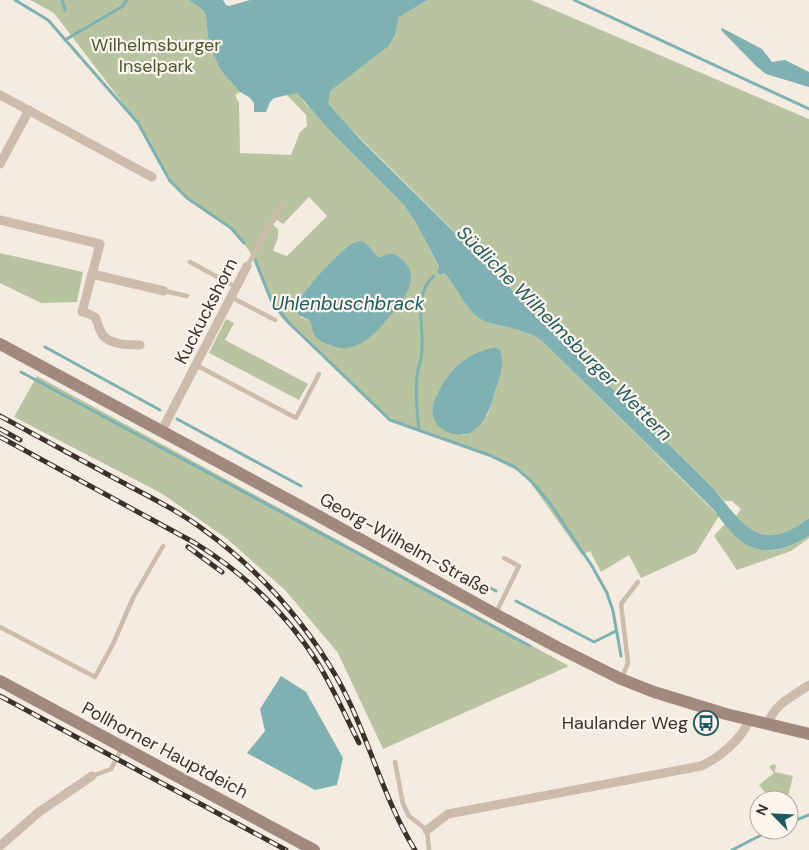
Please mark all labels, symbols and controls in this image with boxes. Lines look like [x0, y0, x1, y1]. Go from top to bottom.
park label: Wilhelmsburger Inselpark [91, 33, 221, 78]
water label: Südliche Wilhelmsburger Wettern [452, 220, 678, 447]
street label: Kuckuckshorn [169, 254, 243, 368]
water label: Uhlenbuschbrack [271, 291, 425, 316]
street label: Georg-Wilhelm-Straße [315, 487, 495, 601]
street label: Pollhorner Hauptdeich [78, 696, 252, 804]
bus stop icon: Haulander Weg [693, 710, 719, 736]
place label: Haulander Weg [562, 711, 688, 735]
north arrow [749, 790, 799, 840]
text: N [752, 801, 772, 818]

